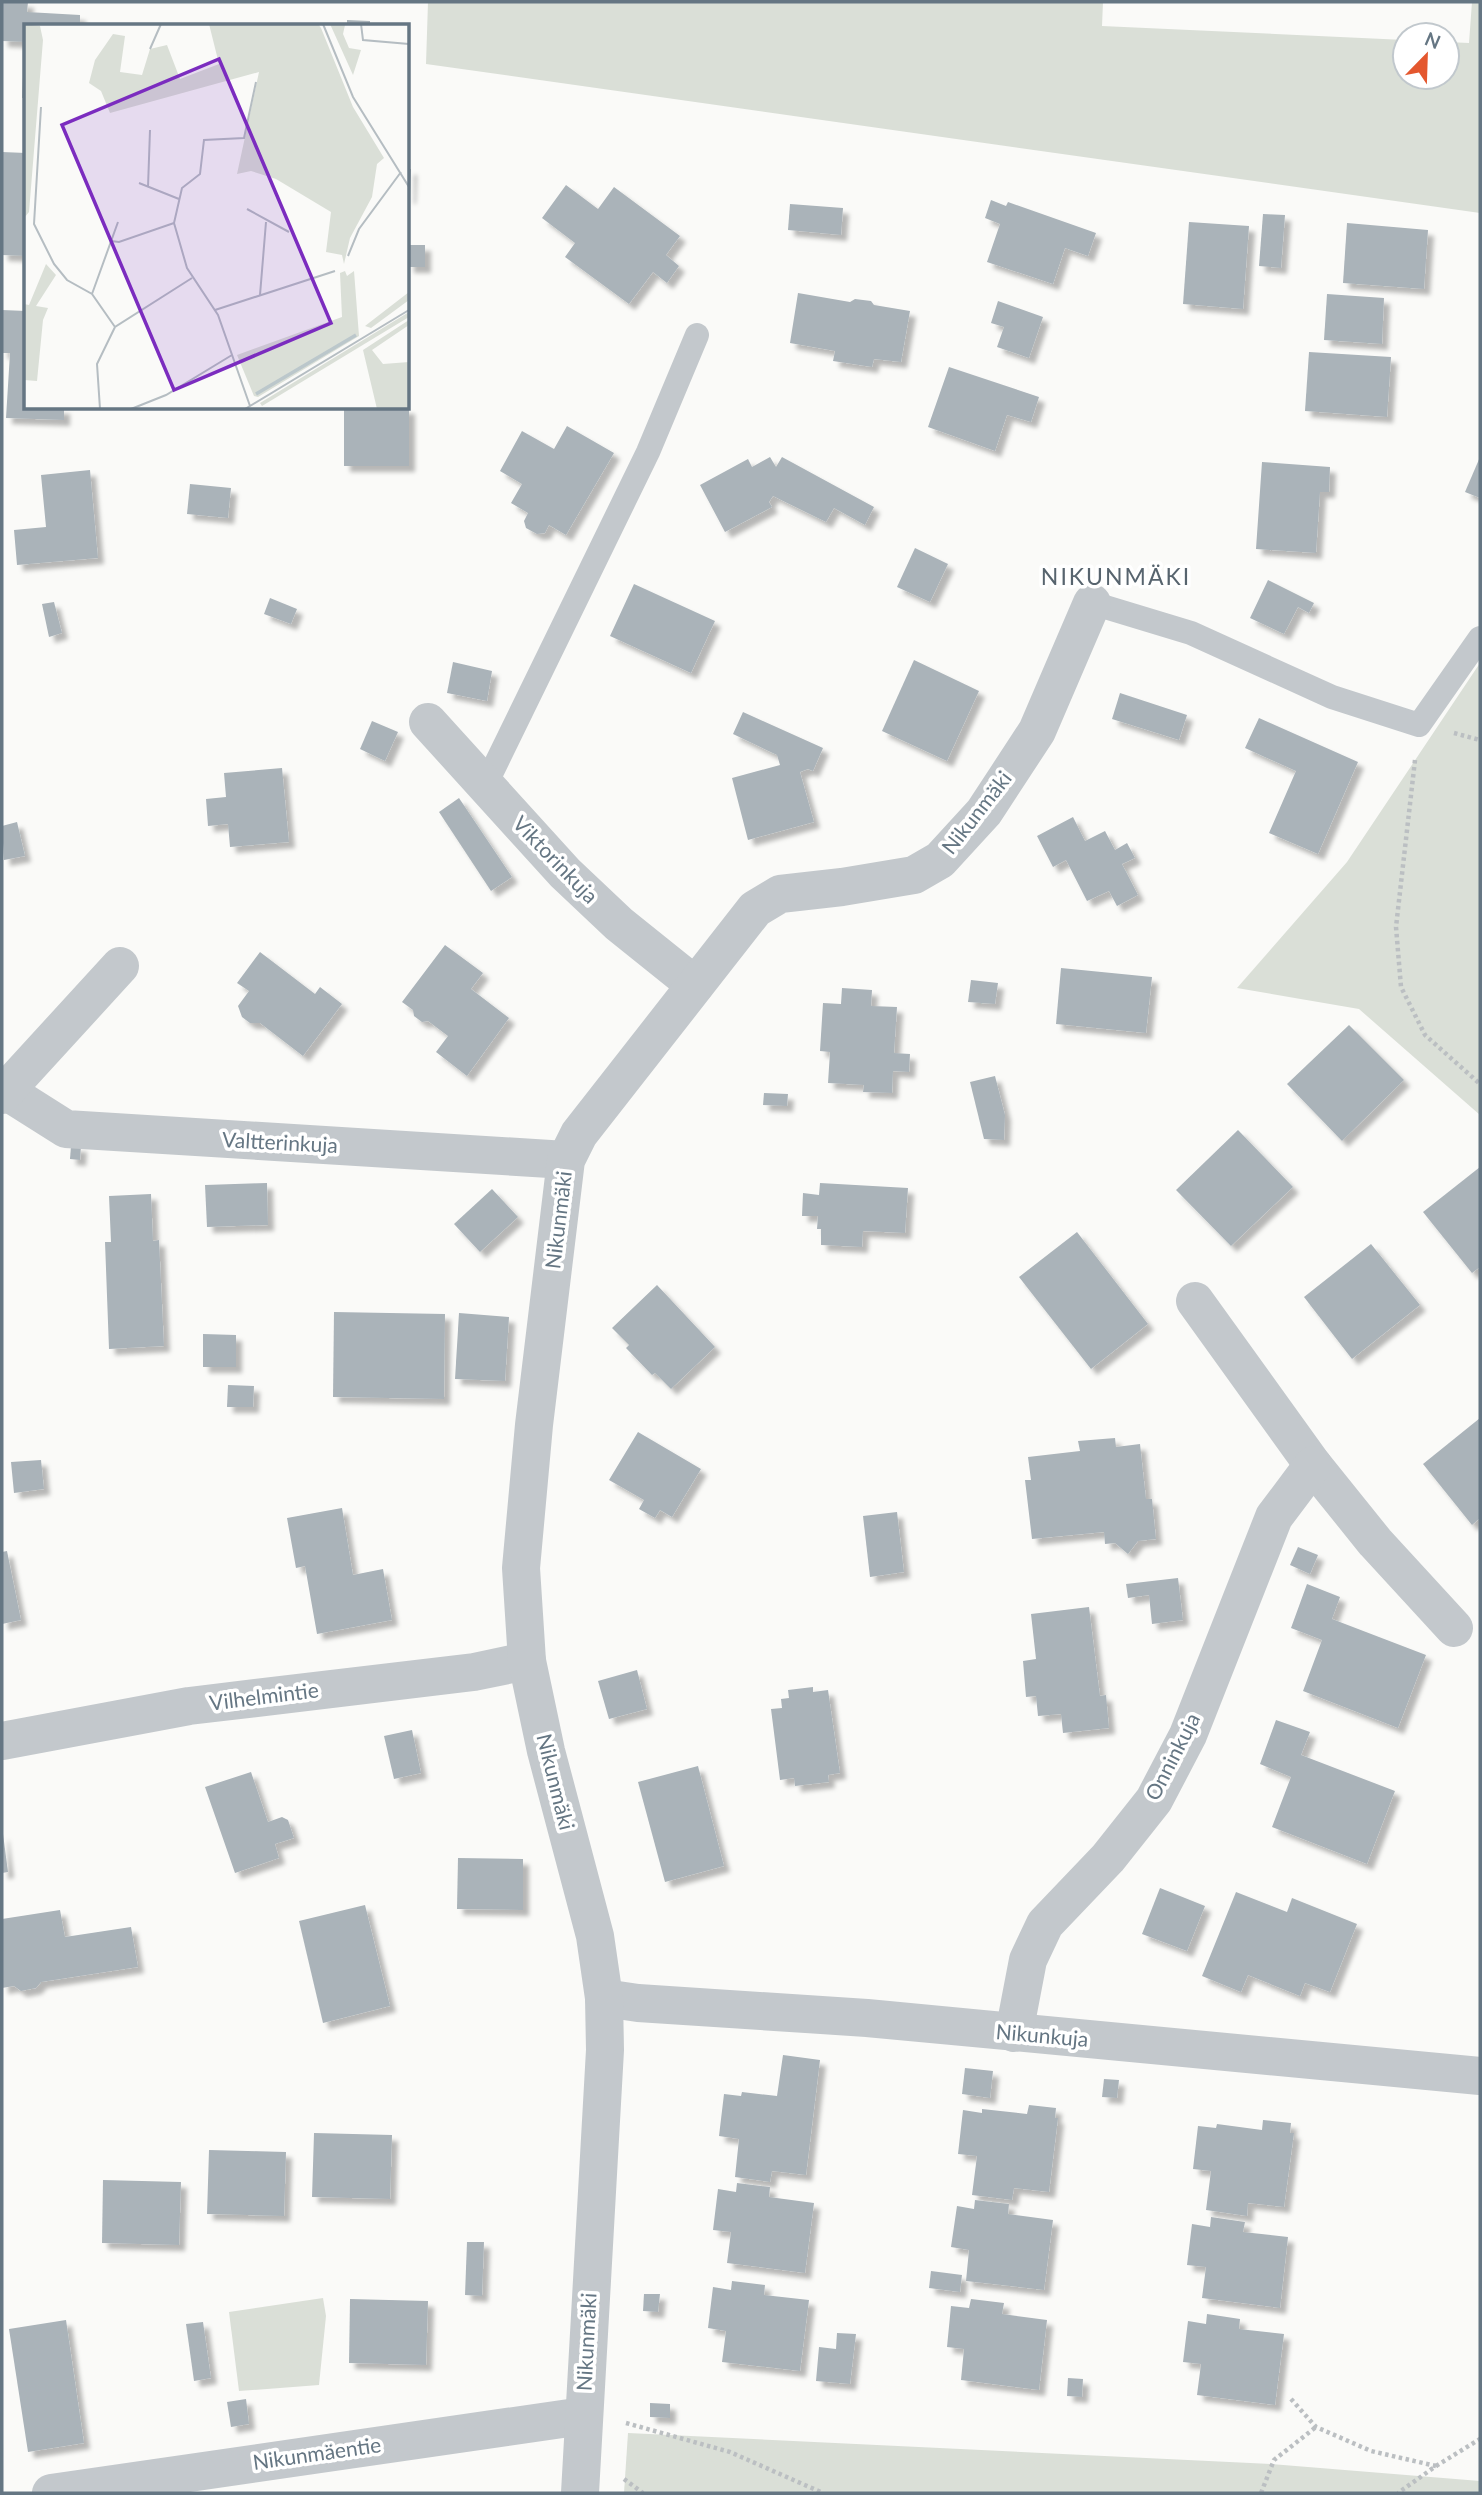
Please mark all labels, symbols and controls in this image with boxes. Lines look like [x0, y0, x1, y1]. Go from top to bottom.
north arrow [1391, 21, 1461, 91]
inset map [24, 24, 410, 410]
text: N [1422, 26, 1444, 53]
district label: NIKUNMÄKI [1041, 562, 1191, 590]
street label: Nikunmäki [936, 766, 1016, 859]
street label: Viktorinkuja [508, 810, 604, 908]
street label: Valtterinkuja [222, 1126, 339, 1157]
street label: Nikunmäki [539, 1169, 576, 1270]
street label: Vilhelmintie [208, 1676, 320, 1715]
street label: Onninkuja [1139, 1708, 1204, 1804]
street label: Nikunmäki [532, 1731, 580, 1832]
street label: Nikunkuja [995, 2018, 1089, 2051]
street label: Nikunmäki [570, 2292, 601, 2392]
street label: Nikunmäentie [251, 2431, 383, 2474]

